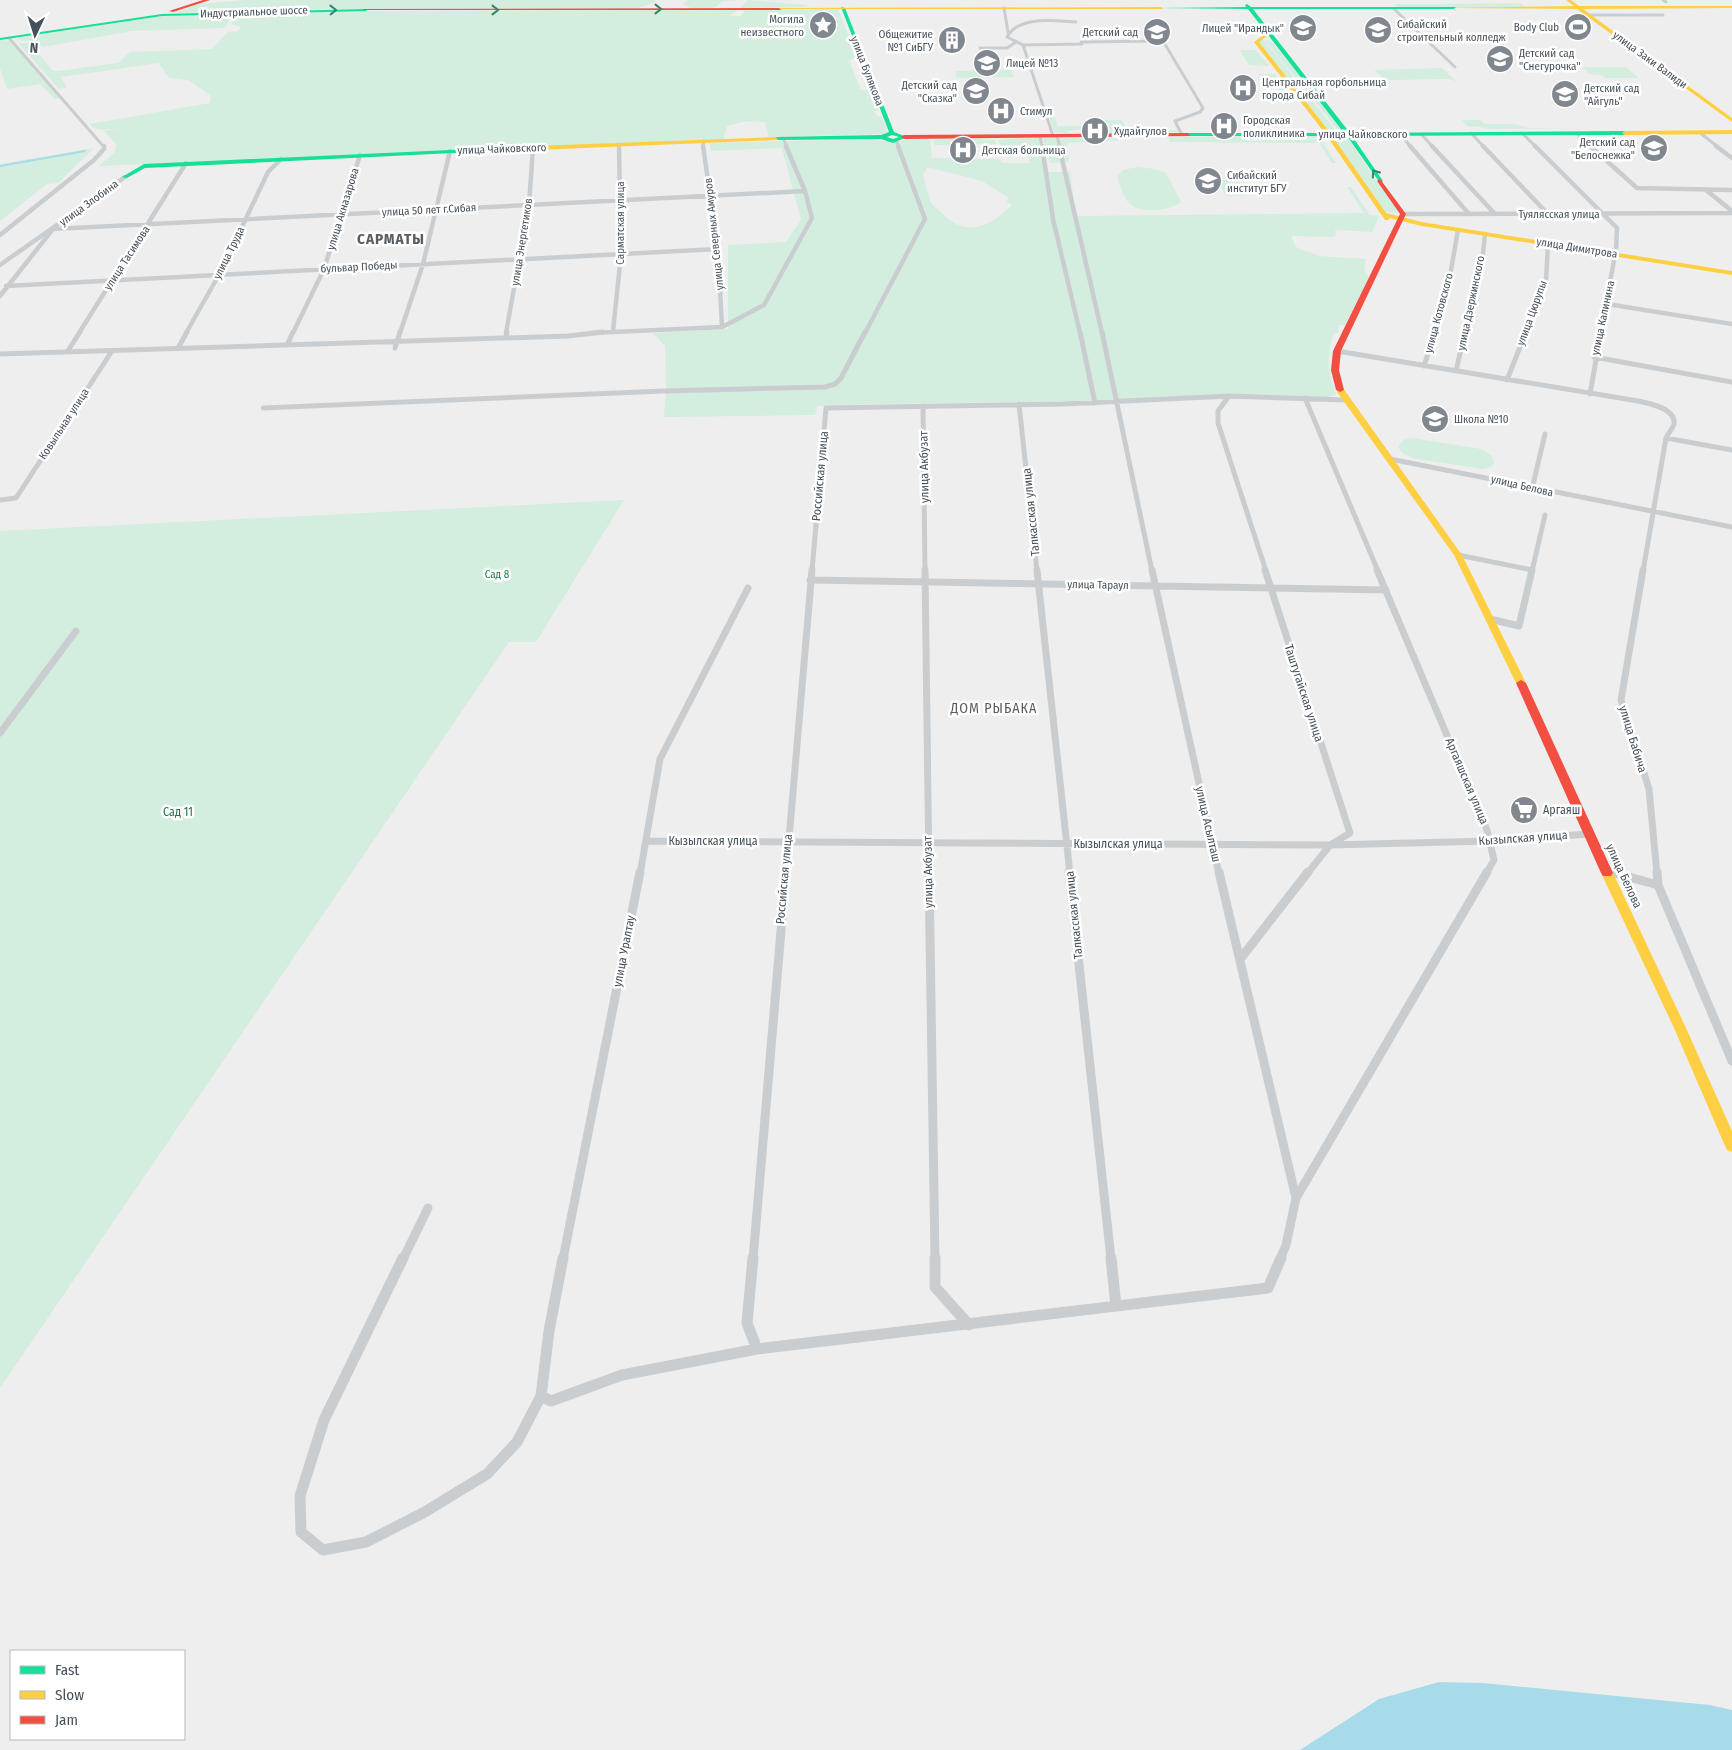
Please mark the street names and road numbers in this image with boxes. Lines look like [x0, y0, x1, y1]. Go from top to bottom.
street label: Индустриальное шоссе [200, 4, 308, 20]
street label: улица Заки Валиди [1610, 29, 1690, 91]
street label: улица Булякова [848, 34, 886, 108]
street label: улица Чайковского [1318, 128, 1408, 141]
street label: улица Чайковского [457, 141, 547, 157]
street label: улица Акназарова [324, 166, 362, 252]
street label: улица Злобина [57, 177, 121, 229]
street label: улица Северных Амуров [702, 177, 726, 291]
street label: Сарматская улица [614, 181, 627, 265]
street label: улица Энергетиков [509, 197, 535, 287]
street label: улица 50 лет г.Сибая [381, 201, 477, 219]
street label: Туялясская улица [1518, 208, 1600, 221]
street label: улица Тасимова [101, 223, 153, 293]
street label: улица Труда [211, 225, 247, 281]
street label: улица Димитрова [1536, 235, 1618, 261]
street label: улица Дзержинского [1455, 254, 1487, 352]
street label: бульвар Победы [320, 259, 398, 275]
street label: улица Котовского [1422, 271, 1456, 354]
street label: улица Цюрупы [1514, 279, 1550, 347]
street label: улица Калинина [1589, 280, 1617, 356]
street label: Ковыльная улица [36, 386, 92, 462]
street label: Российская улица [809, 430, 831, 522]
street label: улица Акбузат [916, 431, 932, 503]
street label: Талкасская улица [1019, 467, 1043, 557]
street label: улица Белова [1490, 473, 1554, 499]
street label: улица Тараул [1067, 578, 1129, 592]
street label: Таштугайская улица [1282, 643, 1326, 744]
street label: улица Бабича [1616, 704, 1650, 774]
street label: Аргаяшская улица [1442, 736, 1492, 826]
street label: улица Асылташ [1192, 785, 1224, 863]
street label: Кызылская улица [1478, 828, 1568, 848]
street label: Российская улица [773, 833, 795, 925]
street label: Кызылская улица [668, 834, 758, 848]
street label: улица Акбузат [920, 836, 936, 908]
street label: Кызылская улица [1073, 837, 1163, 851]
street label: улица Белова [1603, 842, 1645, 910]
street label: Талкасская улица [1062, 870, 1086, 960]
street label: улица Уралтау [610, 913, 638, 988]

